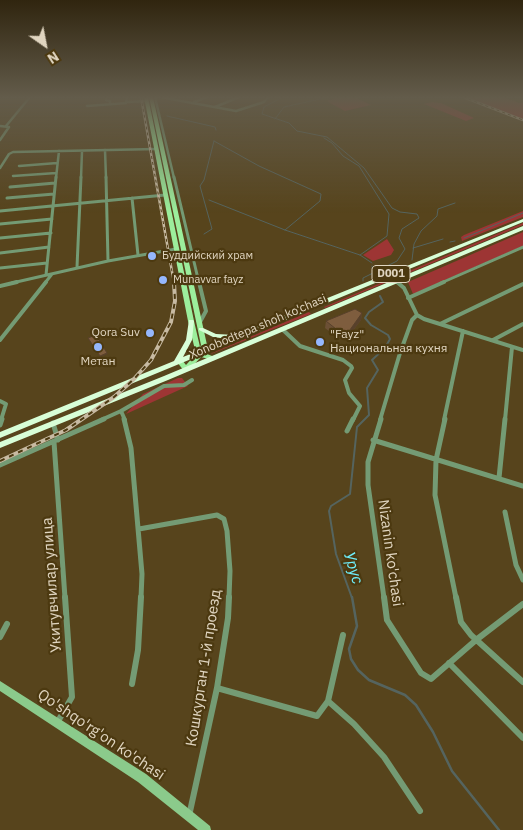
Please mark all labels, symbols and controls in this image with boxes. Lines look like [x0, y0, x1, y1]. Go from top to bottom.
north arrow [20, 20, 70, 70]
text: N [44, 47, 62, 68]
place label: Буддийский храм [162, 249, 253, 263]
marker: Буддийский храм [146, 250, 158, 262]
road number: D001 [372, 266, 410, 282]
place label: Munavvar fayz [173, 273, 243, 287]
marker: Munavvar fayz [157, 274, 169, 286]
street label: Xonobodtepa shoh ko'chasi [187, 292, 329, 362]
place label: Qora Suv [91, 326, 140, 340]
marker: Qora Suv [144, 327, 156, 339]
place label: "Fayz" Национальная кухня [330, 328, 447, 356]
marker: "Fayz" Национальная кухня [314, 336, 326, 348]
marker: Метан [92, 341, 104, 353]
place label: Метан [80, 355, 116, 369]
street label: Nizanin ko'chasi [374, 498, 406, 608]
street label: Укитувчилар улица [38, 517, 66, 653]
water label: Урус [339, 550, 367, 586]
street label: Кошкурган 1-й проезд [183, 588, 225, 748]
street label: Qo'shqo'rg'on ko'chasi [34, 686, 168, 784]

